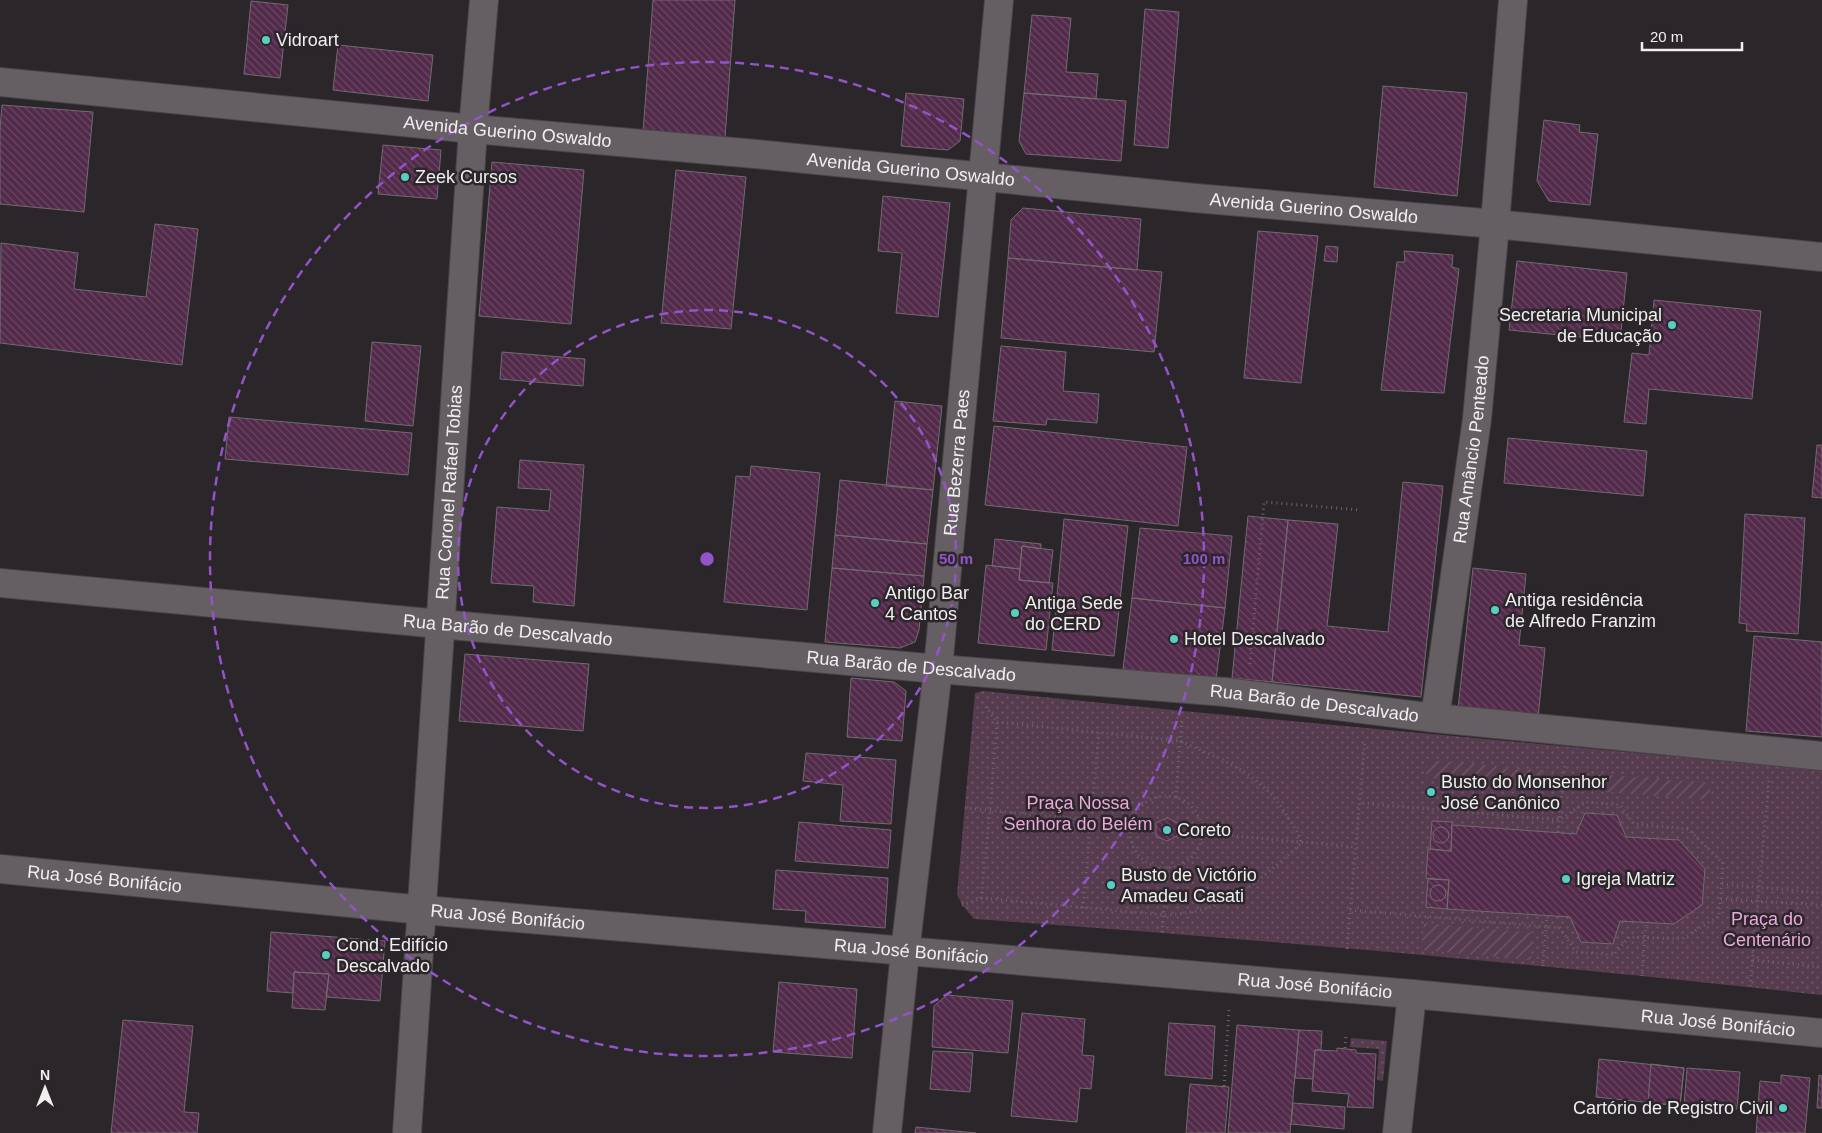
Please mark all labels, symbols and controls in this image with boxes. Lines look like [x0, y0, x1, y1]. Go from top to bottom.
scale bar [1642, 20, 1742, 52]
text: 20 m [1650, 28, 1683, 45]
place label: Vidroart [276, 30, 339, 50]
marker: Vidroart [260, 34, 272, 46]
street label: Avenida Guerino Oswaldo [403, 112, 612, 151]
street label: Avenida Guerino Oswaldo [806, 149, 1016, 190]
place label: Zeek Cursos [415, 167, 517, 187]
marker: Zeek Cursos [399, 171, 411, 183]
street label: Avenida Guerino Oswaldo [1209, 189, 1419, 227]
place label: Secretaria Municipal de Educação [1499, 305, 1662, 346]
marker: Secretaria Municipal de Educação [1666, 319, 1678, 331]
street label: Rua Amâncio Penteado [1450, 355, 1493, 545]
street label: Rua Coronel Rafael Tobias [432, 384, 466, 600]
street label: Rua Bezerra Paes [940, 388, 973, 537]
centre of rings [698, 550, 716, 568]
text: 50 m [939, 550, 973, 567]
text: 100 m [1183, 550, 1225, 567]
place label: Antigo Bar 4 Cantos [885, 583, 969, 624]
place label: Antiga residência de Alfredo Franzim [1505, 590, 1656, 631]
place label: Antiga Sede do CERD [1025, 593, 1123, 634]
marker: Antigo Bar 4 Cantos [869, 597, 881, 609]
marker: Antiga residência de Alfredo Franzim [1489, 604, 1501, 616]
marker: Antiga Sede do CERD [1009, 607, 1021, 619]
street label: Rua Barão de Descalvado [402, 611, 613, 650]
place label: Hotel Descalvado [1184, 629, 1325, 649]
marker: Hotel Descalvado [1168, 633, 1180, 645]
street label: Rua Barão de Descalvado [806, 647, 1017, 685]
street label: Rua Barão de Descalvado [1209, 681, 1420, 726]
place label: Busto do Monsenhor José Canônico [1441, 772, 1607, 813]
marker: Busto do Monsenhor José Canônico [1425, 786, 1437, 798]
park label: Praça Nossa Senhora do Belém [1003, 793, 1153, 834]
place label: Coreto [1177, 820, 1231, 840]
marker: Coreto [1161, 824, 1173, 836]
street label: Rua José Bonifácio [26, 862, 183, 897]
place label: Busto de Victório Amadeu Casati [1121, 865, 1257, 906]
place label: Igreja Matriz [1576, 869, 1675, 889]
marker: Igreja Matriz [1560, 873, 1572, 885]
marker: Busto de Victório Amadeu Casati [1105, 879, 1117, 891]
street label: Rua José Bonifácio [430, 901, 586, 934]
park label: Praça do Centenário [1723, 909, 1811, 950]
place label: Cond. Edifício Descalvado [336, 935, 448, 976]
street label: Rua José Bonifácio [833, 935, 989, 968]
marker: Cond. Edifício Descalvado [320, 949, 332, 961]
street label: Rua José Bonifácio [1237, 969, 1393, 1002]
street label: Rua José Bonifácio [1640, 1006, 1796, 1040]
north arrow [20, 1063, 70, 1113]
text: N [40, 1067, 50, 1083]
place label: Cartório de Registro Civil [1573, 1098, 1773, 1118]
marker: Cartório de Registro Civil [1777, 1102, 1789, 1114]

